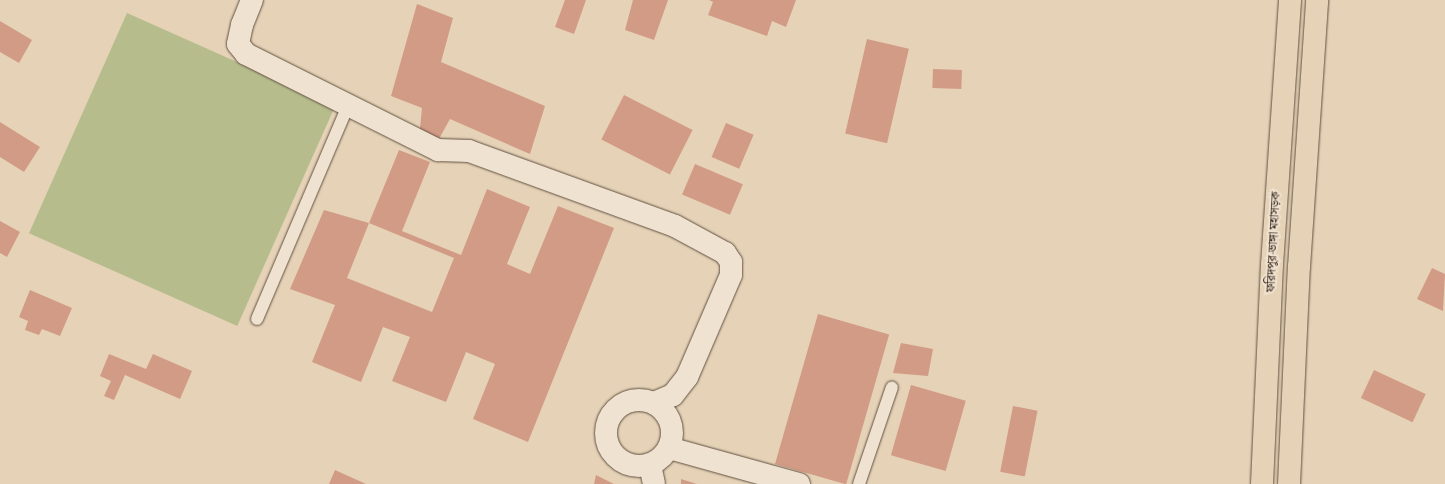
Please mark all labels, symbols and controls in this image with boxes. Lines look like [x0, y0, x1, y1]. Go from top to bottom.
street label: ফরিদপুর-ভাঙ্গা মহাসড়ক [1264, 191, 1284, 293]

